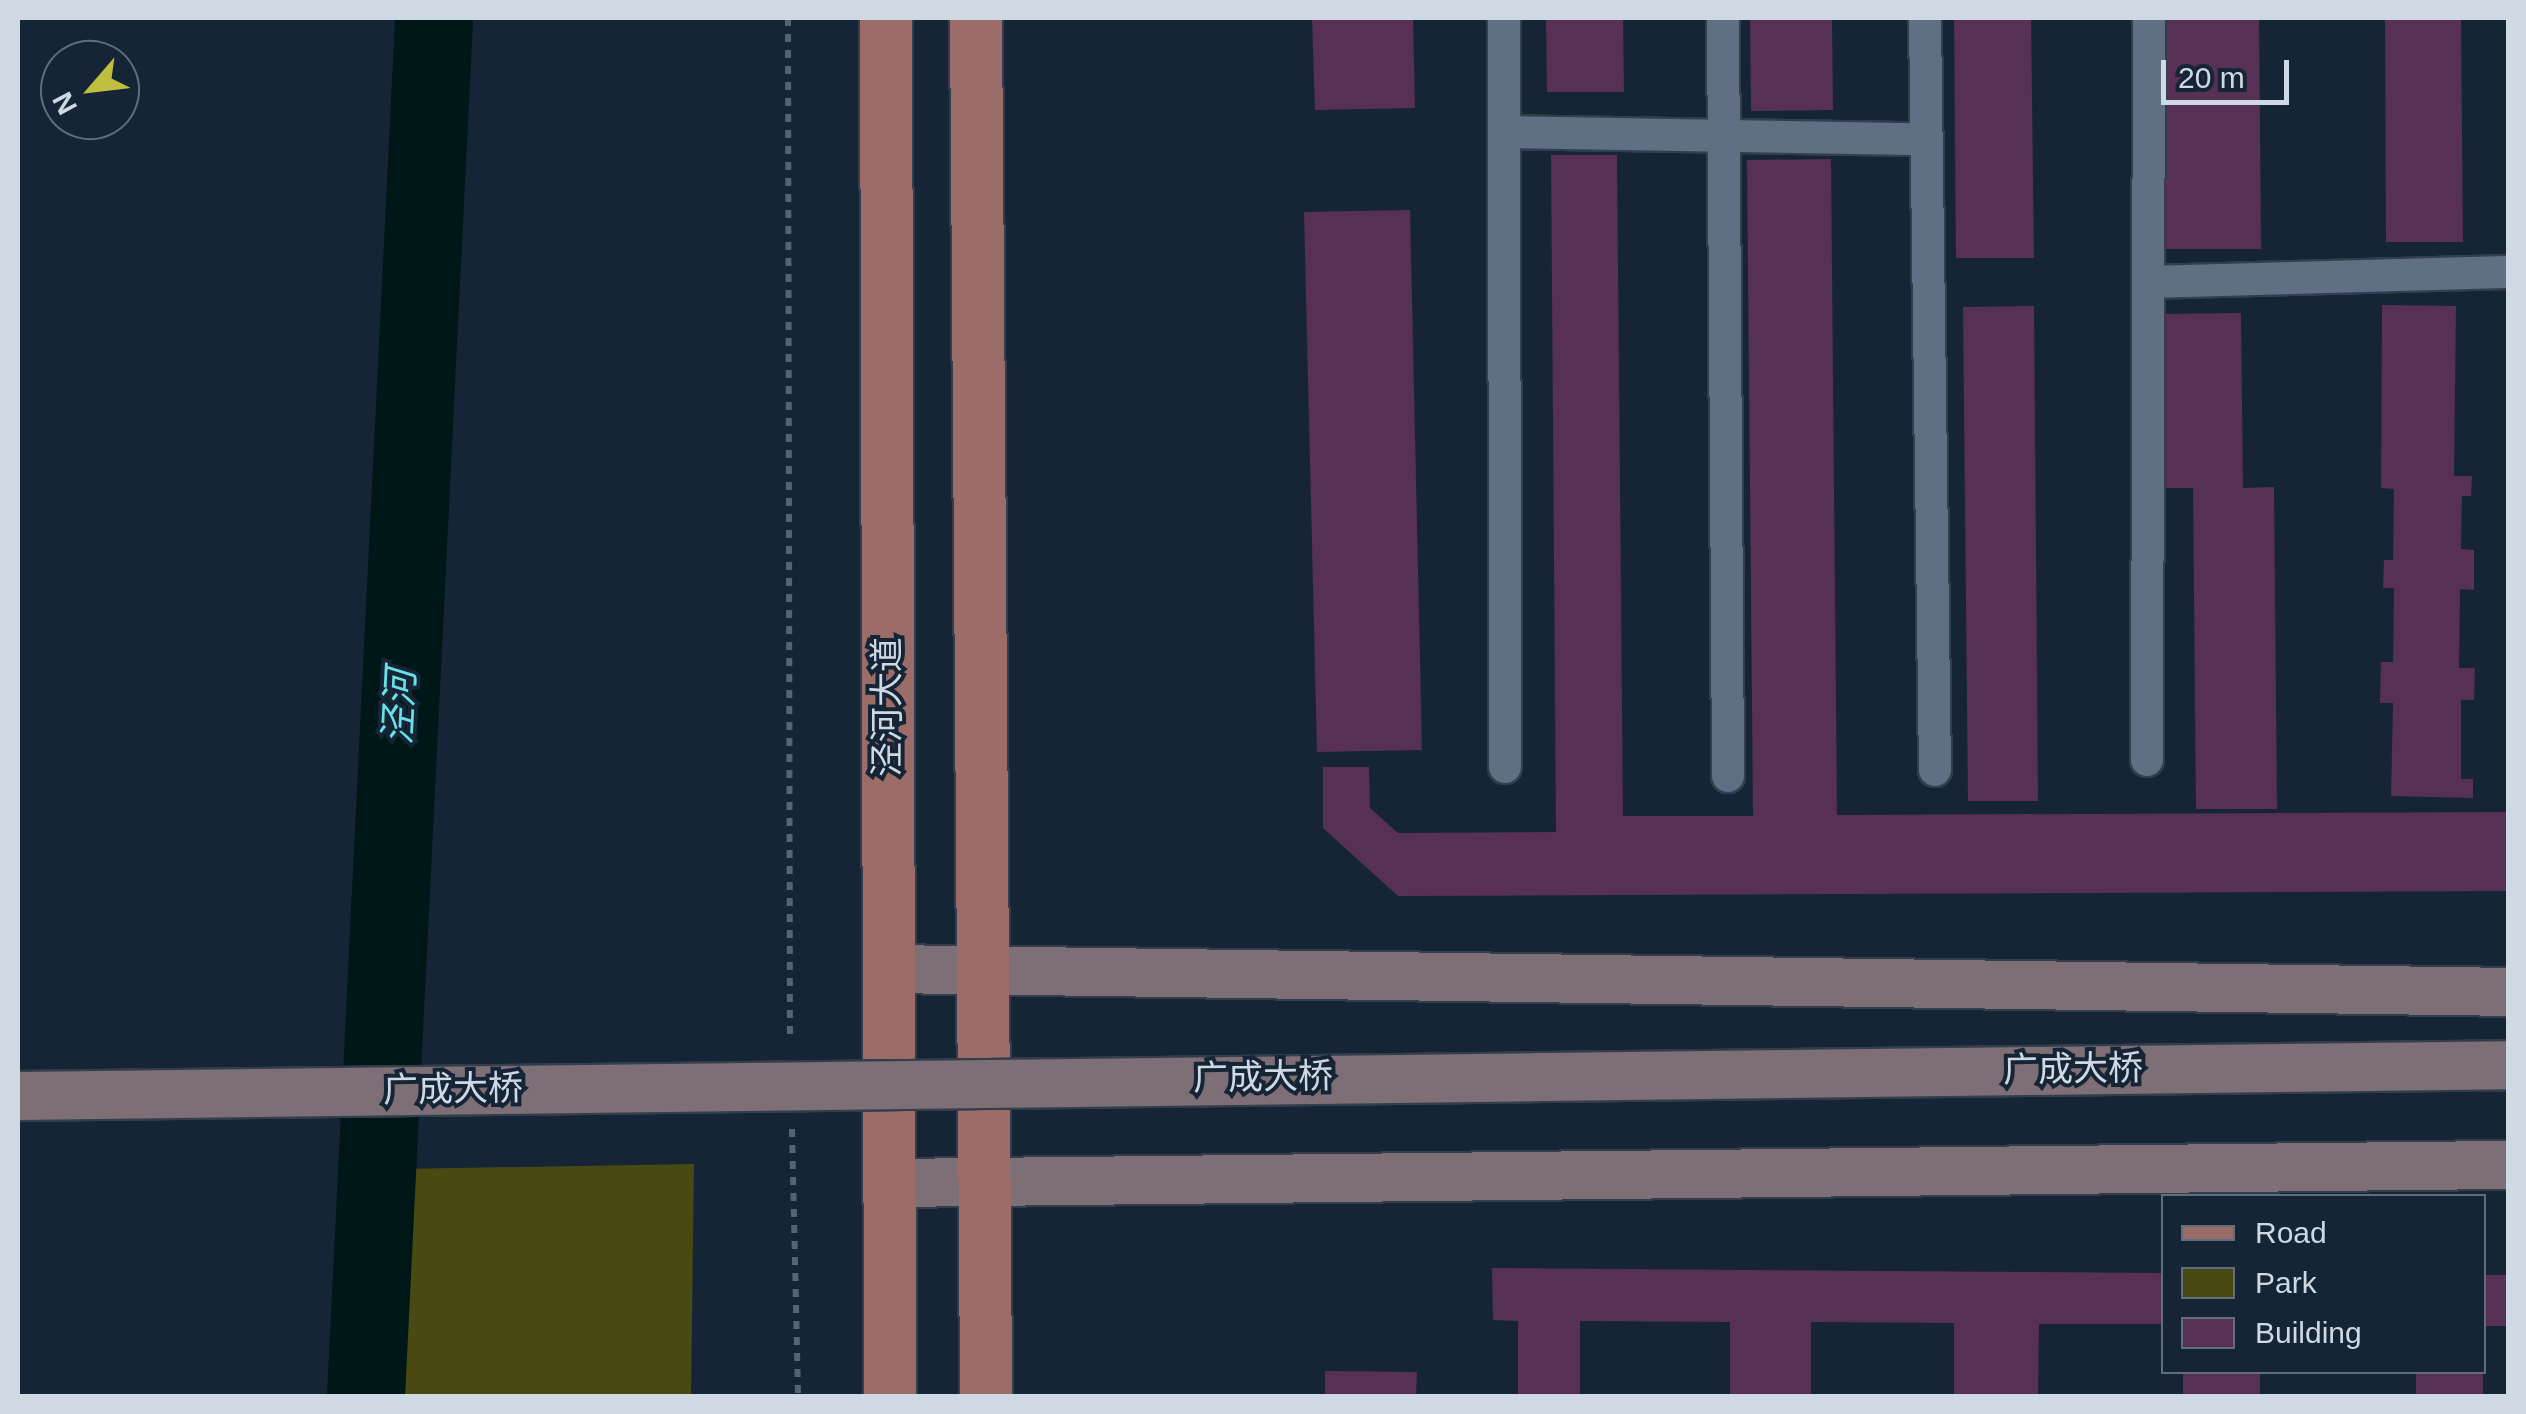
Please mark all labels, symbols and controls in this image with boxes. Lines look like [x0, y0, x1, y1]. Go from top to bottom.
north arrow [40, 40, 140, 140]
scale bar [2166, 40, 2294, 102]
text: 20 m [2178, 61, 2245, 94]
text: N [46, 87, 83, 120]
street label: 泾河大道 [866, 637, 908, 777]
water label: 泾河 [375, 668, 425, 746]
street label: 广成大桥 [2003, 1047, 2143, 1091]
street label: 广成大桥 [1193, 1055, 1333, 1099]
street label: 广成大桥 [383, 1067, 523, 1111]
legend [2161, 1194, 2486, 1374]
text: Road [2255, 1216, 2327, 1249]
text: Park [2255, 1266, 2317, 1299]
text: Building [2255, 1316, 2362, 1349]

